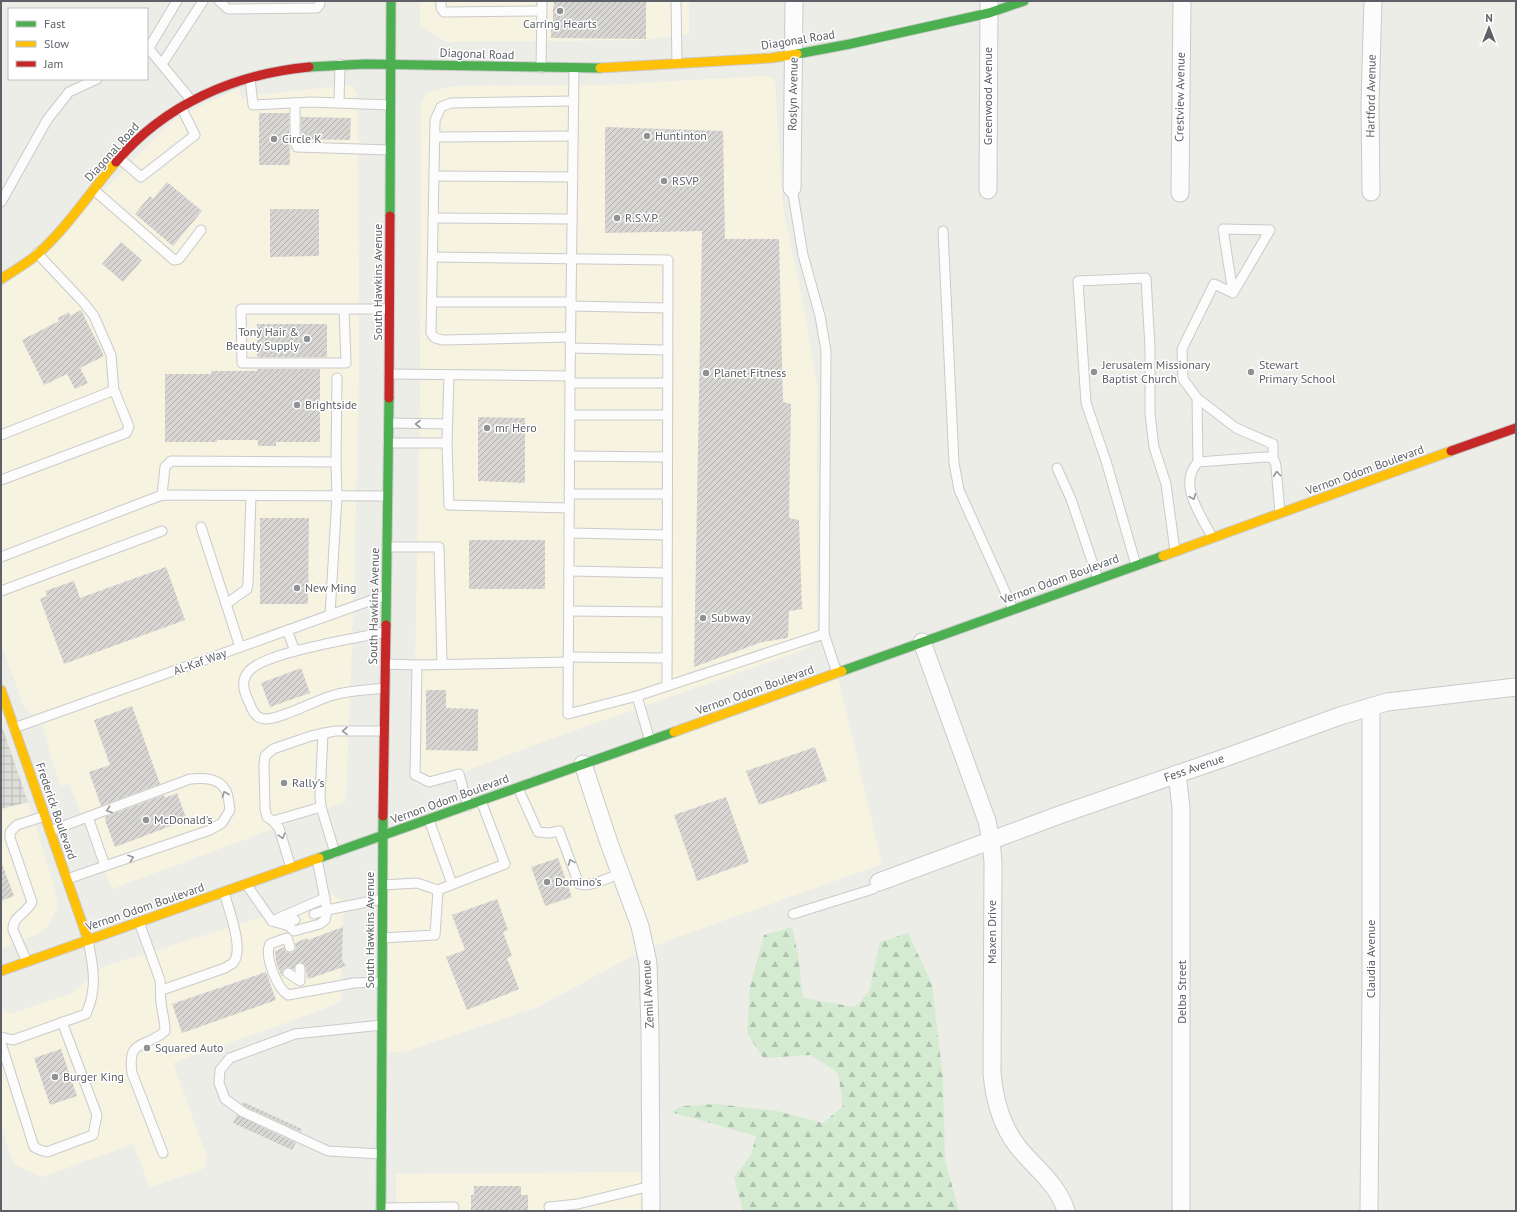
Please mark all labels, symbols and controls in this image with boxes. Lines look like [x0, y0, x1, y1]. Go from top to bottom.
marker: Carring Hearts [555, 6, 565, 16]
legend [8, 8, 148, 80]
north arrow [1469, 8, 1509, 48]
text: N [1485, 11, 1493, 25]
text: Fast [44, 16, 65, 31]
place label: Carring Hearts [523, 16, 597, 31]
street label: Diagonal Road [760, 26, 836, 53]
text: Slow [44, 36, 69, 51]
street label: Diagonal Road [440, 45, 515, 62]
street label: Greenwood Avenue [980, 47, 995, 145]
street label: Crestview Avenue [1171, 52, 1188, 142]
street label: Hartford Avenue [1362, 54, 1379, 138]
text: Jam [43, 56, 63, 71]
street label: Roslyn Avenue [784, 57, 801, 131]
street label: Diagonal Road [81, 119, 142, 184]
place label: Huntinton [655, 128, 707, 143]
place label: Circle K [282, 131, 322, 146]
marker: Huntinton [642, 131, 652, 141]
marker: Circle K [269, 134, 279, 144]
place label: RSVP [672, 173, 699, 188]
marker: RSVP [659, 176, 669, 186]
place label: R.S.V.P. [625, 210, 659, 225]
marker: R.S.V.P. [612, 213, 622, 223]
street label: South Hawkins Avenue [370, 224, 385, 340]
place label: Tony Hair & Beauty Supply [226, 324, 299, 353]
marker: Tony Hair & Beauty Supply [302, 334, 312, 344]
place label: Jerusalem Missionary Baptist Church [1101, 357, 1211, 386]
place label: Stewart Primary School [1259, 357, 1336, 386]
place label: Planet Fitness [714, 365, 786, 380]
marker: Jerusalem Missionary Baptist Church [1089, 367, 1099, 377]
marker: Stewart Primary School [1246, 367, 1256, 377]
marker: Planet Fitness [701, 368, 711, 378]
place label: Brightside [305, 397, 357, 412]
marker: Brightside [292, 400, 302, 410]
one-way arrow [415, 419, 421, 428]
place label: mr Hero [495, 420, 537, 435]
marker: mr Hero [482, 423, 492, 433]
street label: Vernon Odom Boulevard [1303, 441, 1426, 498]
one-way arrow [1272, 471, 1281, 477]
one-way arrow [1188, 493, 1196, 500]
street label: South Hawkins Avenue [365, 547, 382, 665]
street label: Vernon Odom Boulevard [998, 550, 1121, 607]
place label: New Ming [305, 580, 357, 595]
marker: New Ming [292, 583, 302, 593]
place label: Subway [711, 610, 751, 625]
marker: Subway [698, 613, 708, 623]
street label: Al-Kaf Way [171, 645, 229, 678]
street label: Vernon Odom Boulevard [693, 661, 816, 718]
one-way arrow [342, 727, 348, 735]
street label: Fess Avenue [1162, 750, 1226, 785]
street label: Frederick Boulevard [33, 760, 80, 861]
street label: Vernon Odom Boulevard [388, 770, 511, 827]
place label: Rally's [292, 775, 325, 790]
marker: Rally's [279, 778, 289, 788]
one-way arrow [222, 791, 230, 798]
one-way arrow [105, 805, 112, 813]
place label: McDonald's [154, 812, 213, 827]
marker: McDonald's [141, 815, 151, 825]
one-way arrow [277, 832, 286, 839]
one-way arrow [127, 854, 134, 862]
one-way arrow [568, 859, 576, 866]
street label: South Hawkins Avenue [362, 872, 377, 988]
place label: Domino's [555, 874, 602, 889]
marker: Domino's [542, 877, 552, 887]
street label: Vernon Odom Boulevard [83, 879, 206, 934]
street label: Maxen Drive [984, 900, 999, 964]
street label: Claudia Avenue [1363, 920, 1378, 998]
street label: Zemil Avenue [638, 959, 657, 1029]
street label: Delba Street [1174, 960, 1189, 1024]
place label: Squared Auto [155, 1040, 224, 1055]
marker: Squared Auto [142, 1043, 152, 1053]
place label: Burger King [63, 1069, 124, 1084]
marker: Burger King [50, 1072, 60, 1082]

